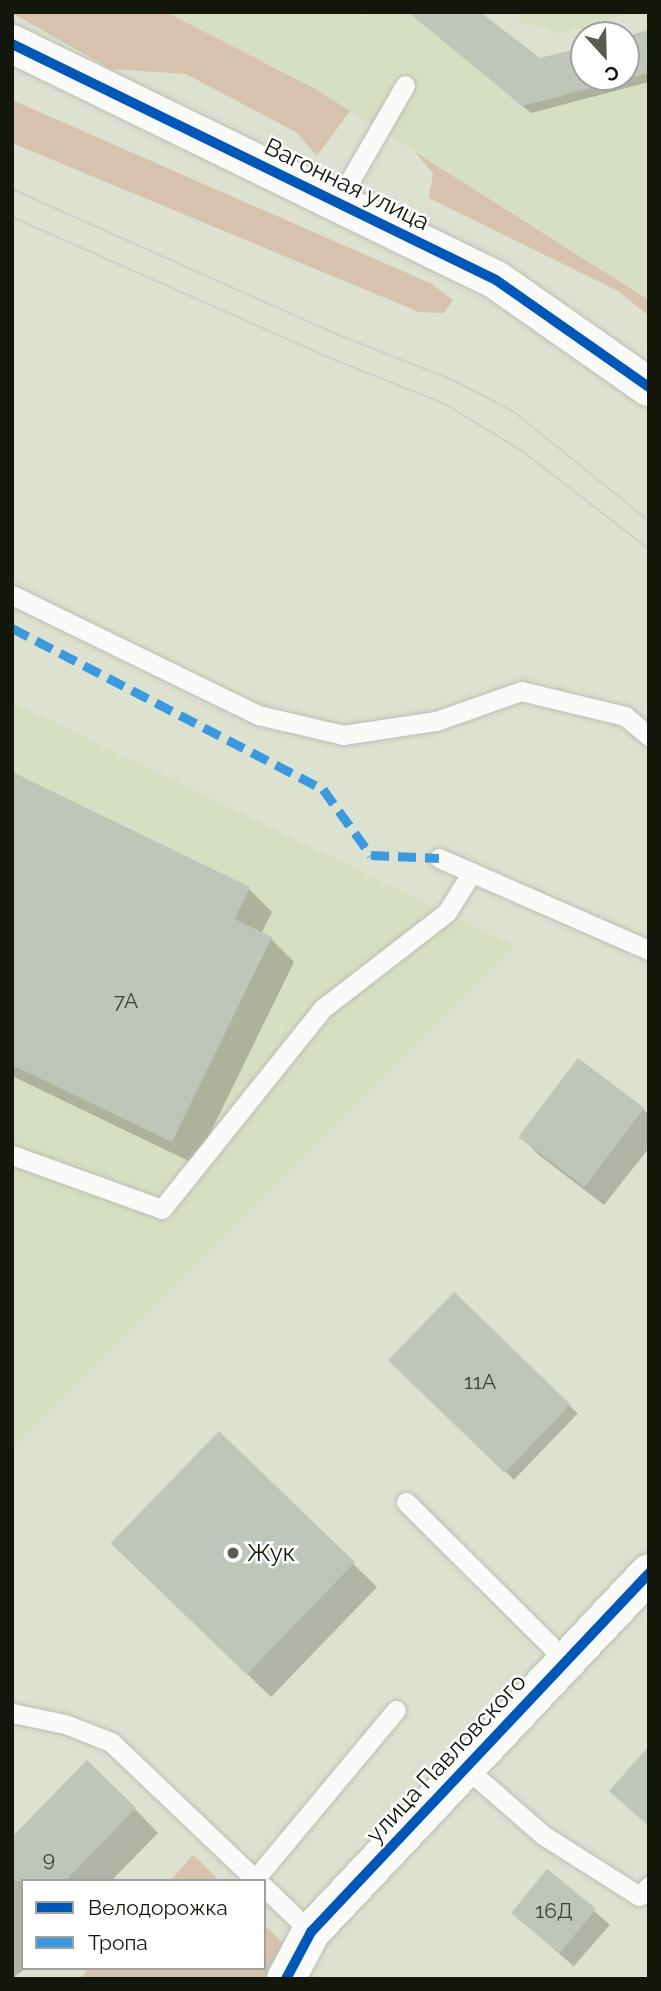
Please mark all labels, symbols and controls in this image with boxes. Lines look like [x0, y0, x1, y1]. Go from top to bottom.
north arrow [570, 21, 640, 91]
text: С [602, 61, 622, 86]
street label: Вагонная улица [260, 131, 434, 237]
house number: 7А [114, 988, 138, 1014]
house number: 11А [464, 1369, 496, 1395]
place label: Жук [247, 1539, 295, 1567]
marker: Жук [225, 1545, 241, 1561]
street label: улица Павловского [360, 1667, 532, 1849]
house number: 9 [43, 1846, 55, 1872]
legend [21, 1879, 266, 1970]
text: Велодорожка [88, 1895, 228, 1920]
house number: 16Д [535, 1898, 573, 1924]
text: Тропа [88, 1930, 148, 1955]

